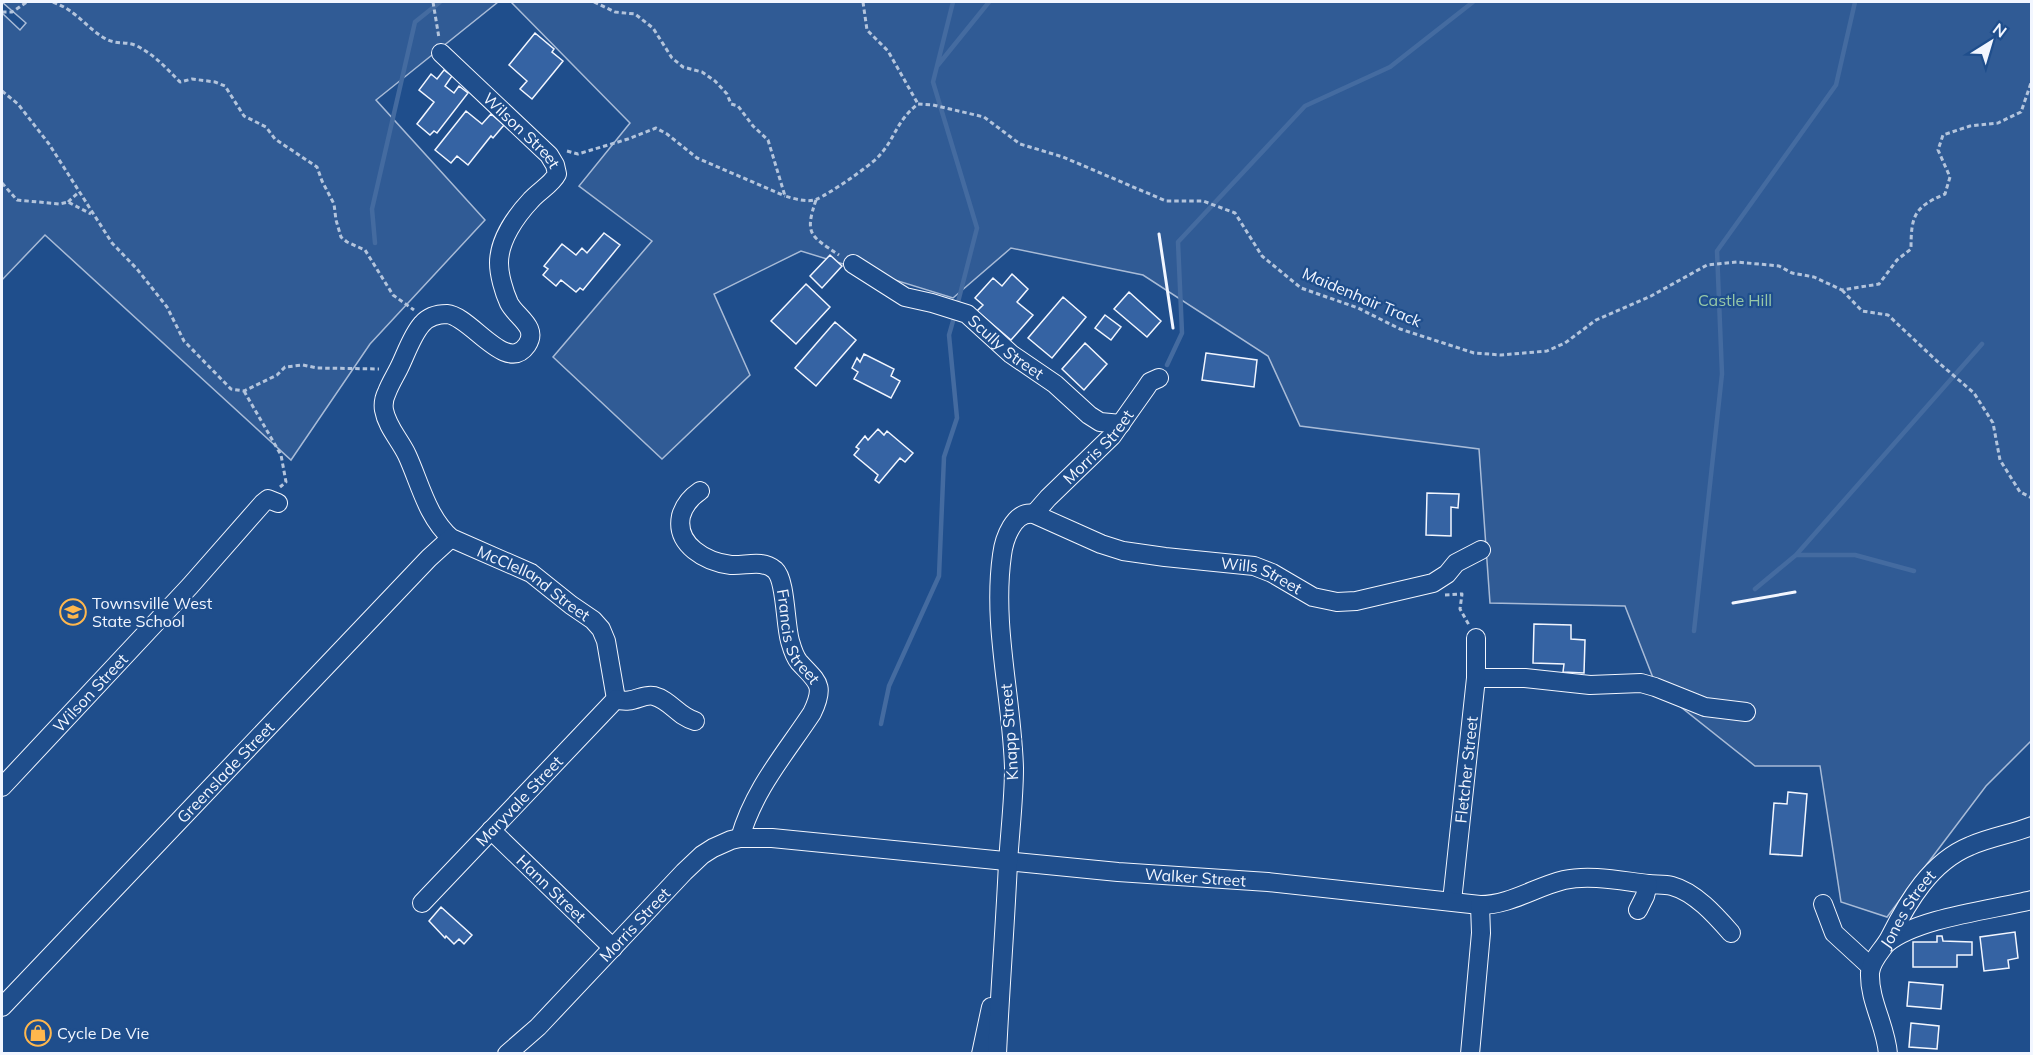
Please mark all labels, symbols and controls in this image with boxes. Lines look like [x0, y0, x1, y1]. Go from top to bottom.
north arrow [1961, 12, 2021, 72]
text: N [1989, 18, 2011, 42]
street label: Wilson Street [479, 88, 565, 172]
street label: Maidenhair Track [1299, 263, 1425, 331]
park label: Castle Hill [1698, 290, 1772, 310]
street label: Scully Street [964, 310, 1048, 384]
street label: Morris Street [1059, 405, 1138, 488]
street label: McClelland Street [474, 541, 594, 625]
street label: Wills Street [1220, 553, 1306, 599]
street label: Francis Street [773, 588, 825, 688]
place label: Townsville West State School [92, 593, 213, 631]
school or university icon: Townsville West State School [58, 597, 88, 627]
street label: Wilson Street [49, 649, 132, 736]
street label: Knapp Street [996, 683, 1022, 781]
street label: Fletcher Street [1450, 715, 1482, 824]
street label: Greenslade Street [172, 717, 278, 827]
street label: Maryvale Street [471, 751, 567, 850]
street label: Hann Street [512, 850, 591, 927]
street label: Walker Street [1144, 864, 1247, 891]
street label: Jones Street [1876, 865, 1940, 952]
street label: Morris Street [595, 883, 675, 966]
shop icon: Cycle De Vie [23, 1018, 53, 1048]
place label: Cycle De Vie [57, 1023, 149, 1043]

